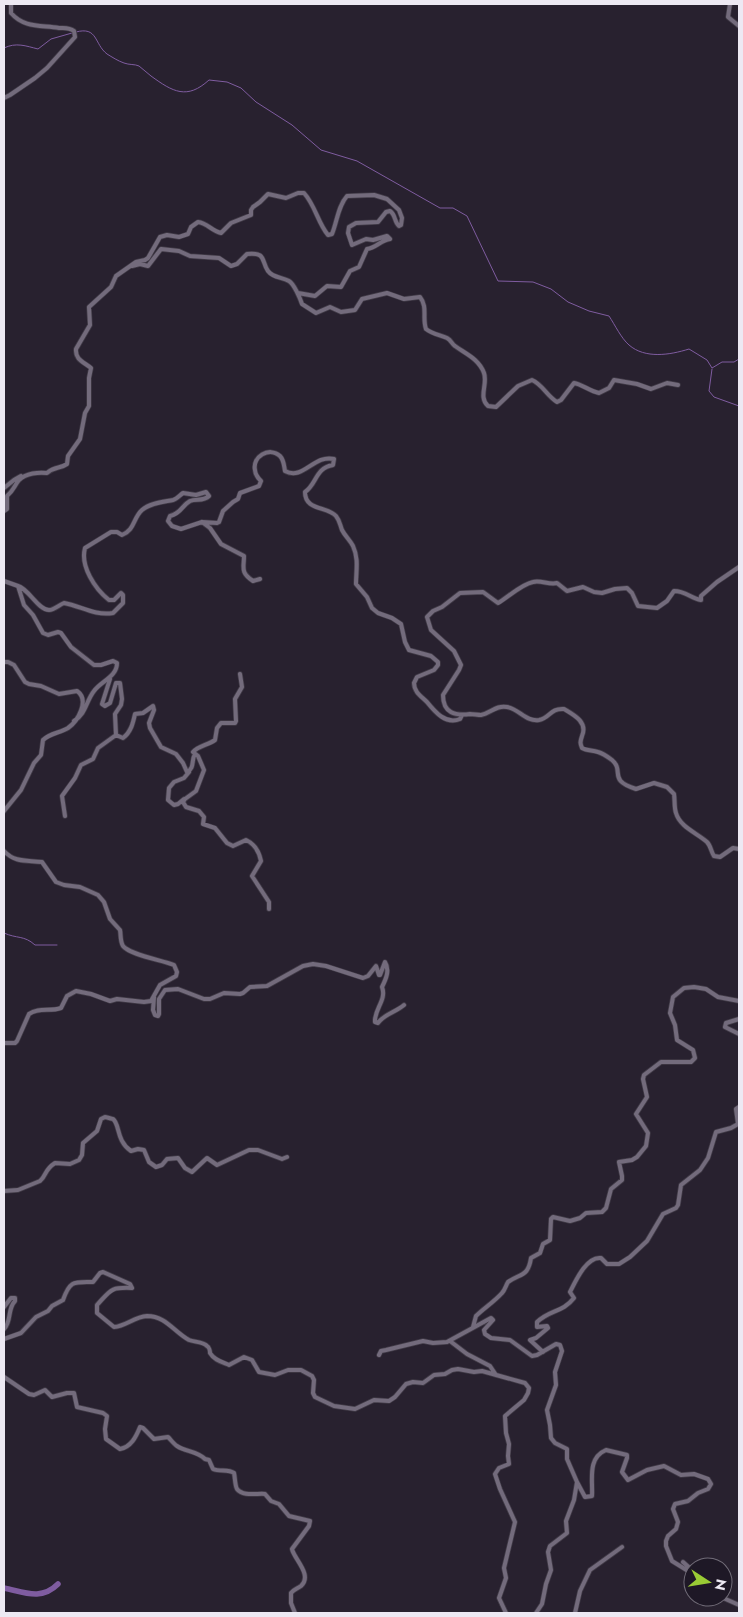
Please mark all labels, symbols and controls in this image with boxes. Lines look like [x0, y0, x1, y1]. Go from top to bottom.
north arrow [683, 1557, 733, 1607]
text: N [710, 1577, 732, 1592]

